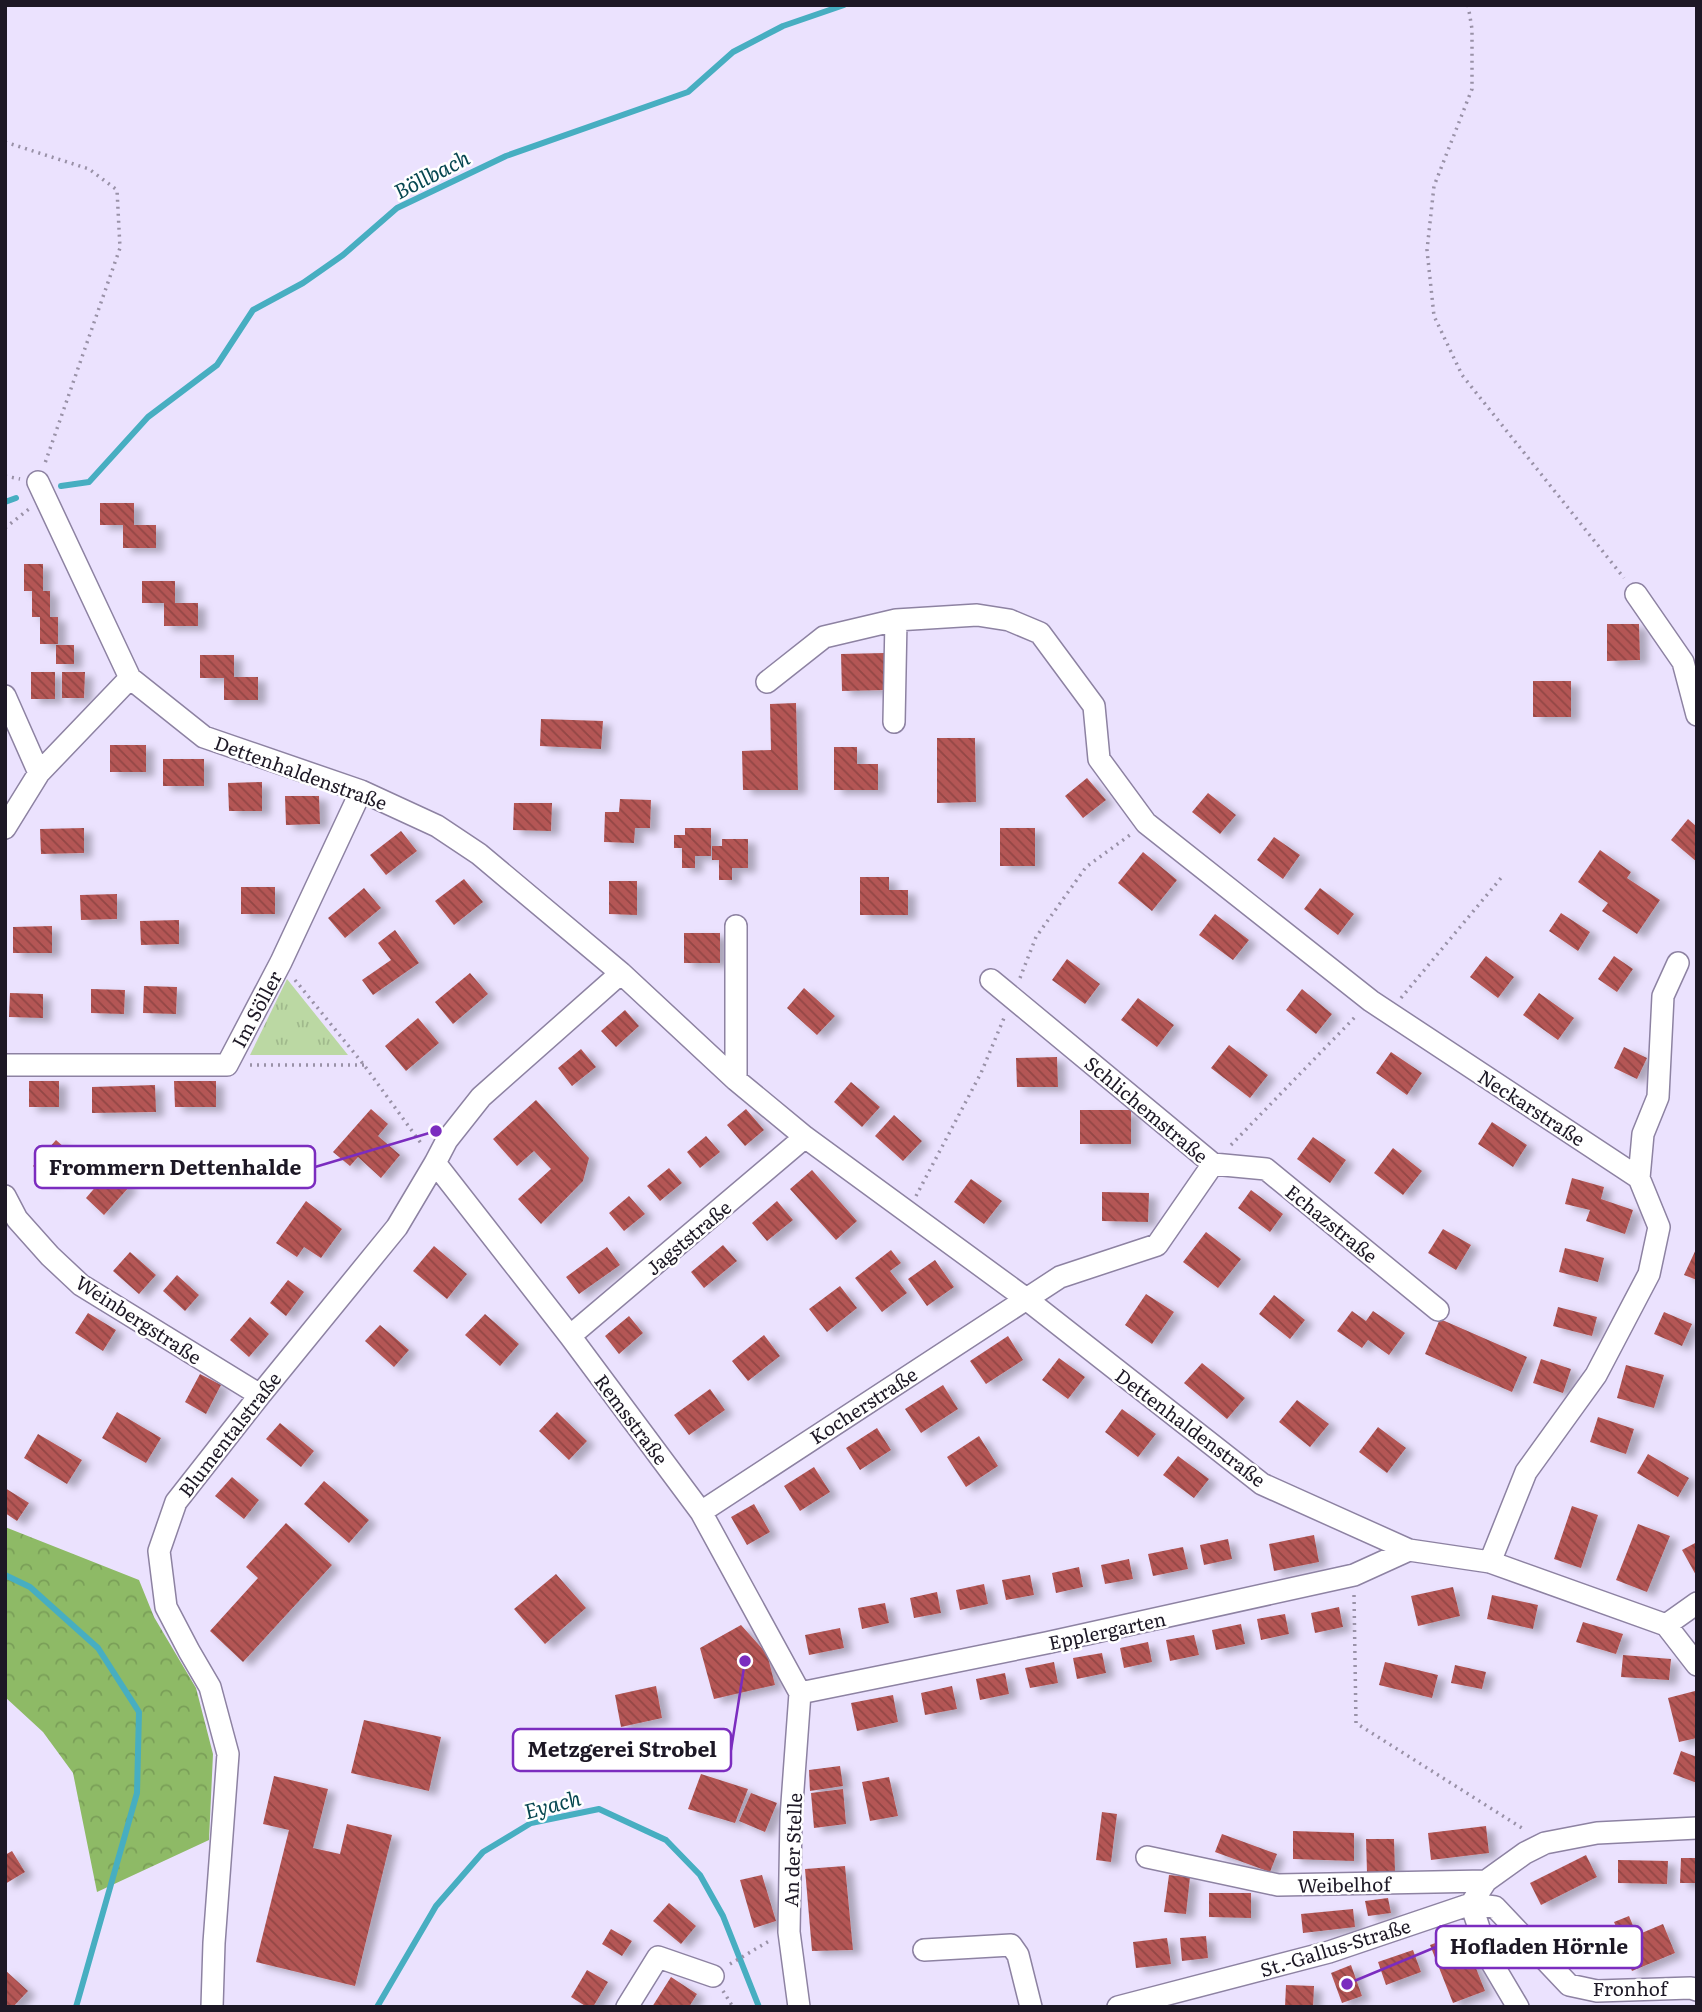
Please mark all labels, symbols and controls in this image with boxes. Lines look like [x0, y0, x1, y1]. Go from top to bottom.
water label: Böllbach [388, 140, 475, 205]
street label: Dettenhaldenstraße [211, 728, 391, 816]
street label: Im Söller [224, 966, 288, 1052]
street label: Schlichemstraße [1079, 1049, 1215, 1169]
street label: Neckarstraße [1473, 1062, 1591, 1152]
callout: Frommern Dettenhalde [35, 1146, 315, 1188]
text: Frommern Dettenhalde [49, 1150, 301, 1181]
street label: Echazstraße [1280, 1177, 1384, 1269]
street label: Jagststraße [639, 1193, 737, 1281]
street label: Weinbergstraße [70, 1268, 208, 1370]
street label: Kocherstraße [804, 1360, 922, 1450]
street label: Dettenhaldenstraße [1110, 1361, 1272, 1493]
street label: Blumentalstraße [171, 1365, 287, 1503]
street label: Remsstraße [589, 1368, 676, 1470]
street label: Epplergarten [1046, 1604, 1168, 1656]
callout: Metzgerei Strobel [513, 1729, 731, 1771]
text: Metzgerei Strobel [527, 1732, 717, 1763]
water label: Eyach [520, 1780, 584, 1825]
street label: An der Stelle [776, 1792, 808, 1908]
street label: Weibelhof [1297, 1869, 1393, 1899]
street label: St.-Gallus-Straße [1256, 1911, 1414, 1983]
callout: Hofladen Hörnle [1436, 1926, 1642, 1968]
text: Hofladen Hörnle [1450, 1929, 1628, 1960]
street label: Fronhof [1593, 1974, 1669, 2002]

